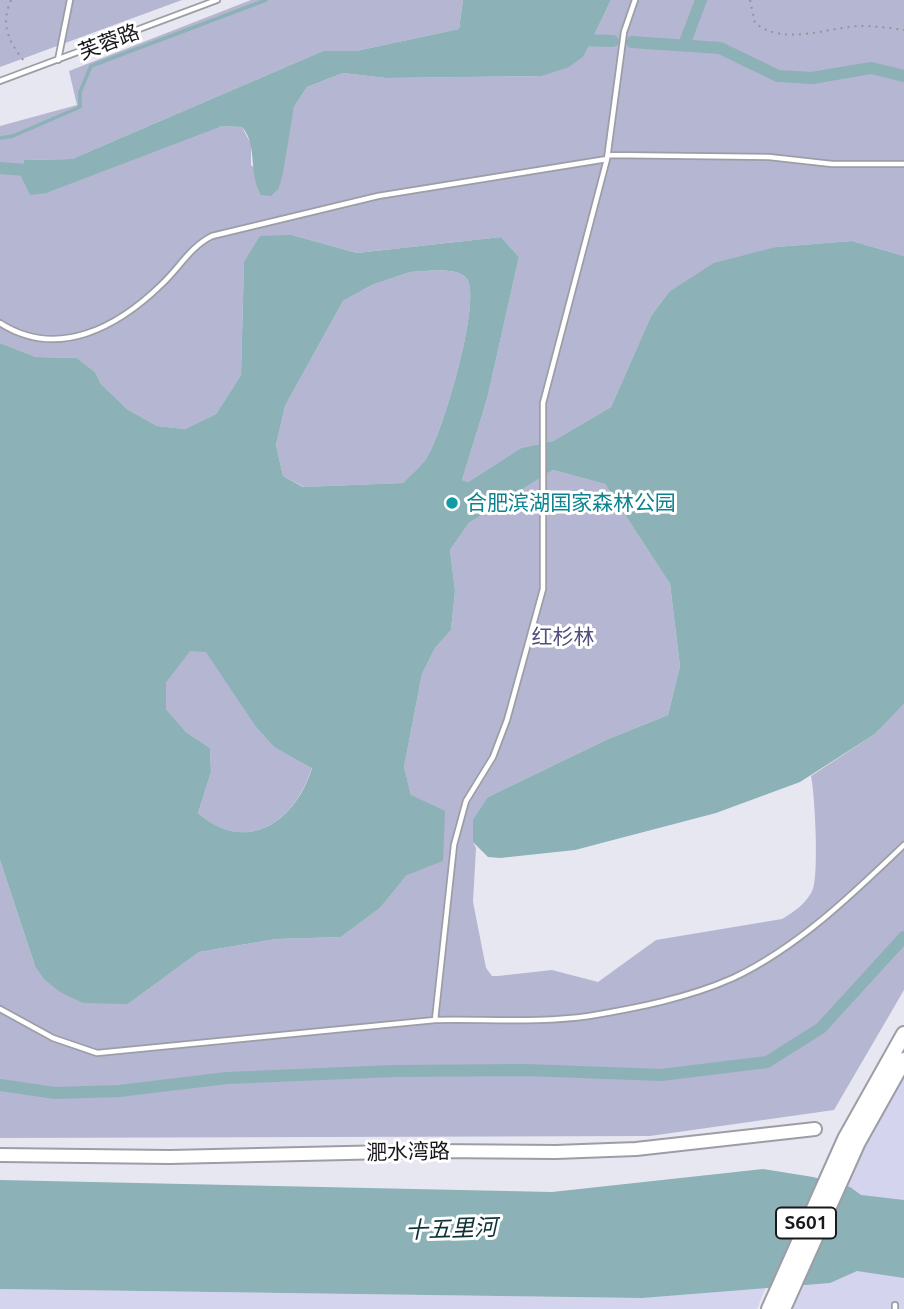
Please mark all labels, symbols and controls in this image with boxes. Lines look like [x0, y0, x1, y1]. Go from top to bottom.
street label: 芙蓉路 [75, 19, 143, 65]
place label: 合肥滨湖国家森林公园 [466, 490, 676, 516]
marker: 合肥滨湖国家森林公园 [444, 495, 460, 511]
park label: 红杉林 [532, 624, 594, 650]
street label: 淝水湾路 [366, 1139, 450, 1165]
road number: S601 [776, 1208, 836, 1238]
water label: 十五里河 [405, 1214, 497, 1244]

